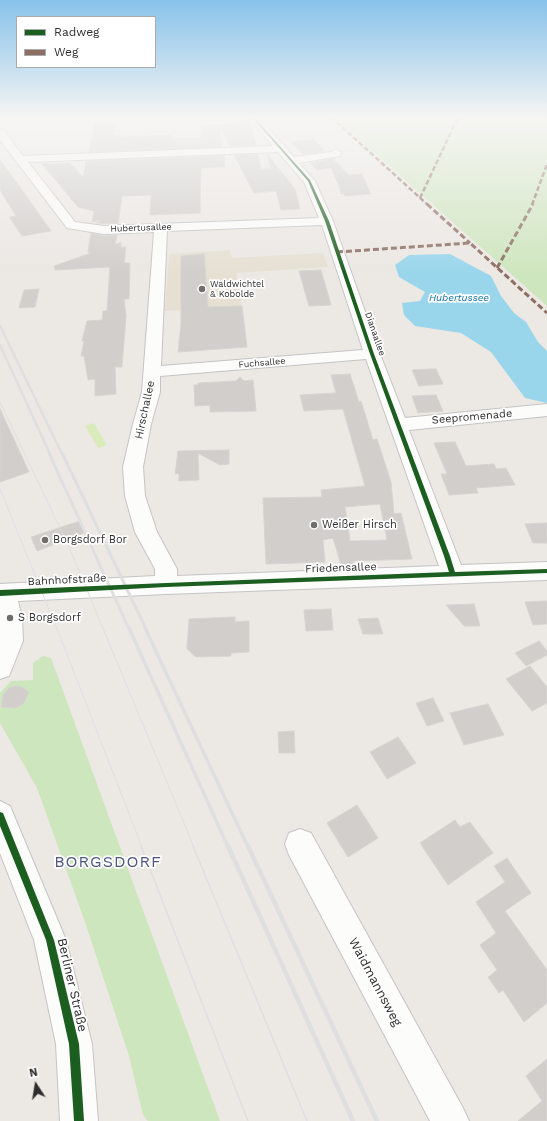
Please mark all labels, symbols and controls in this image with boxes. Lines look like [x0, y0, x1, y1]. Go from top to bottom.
legend [16, 16, 156, 68]
text: Radweg [54, 25, 99, 39]
text: Weg [54, 45, 78, 59]
street label: Hubertusallee [110, 222, 172, 234]
place label: Waldwichtel & Kobolde [210, 279, 264, 300]
marker: Waldwichtel & Kobolde [197, 284, 207, 294]
water label: Hubertussee [429, 292, 489, 304]
street label: Dianaallee [362, 311, 388, 357]
street label: Fuchsallee [238, 356, 286, 370]
street label: Hirschallee [132, 379, 158, 441]
street label: Seepromenade [431, 407, 513, 427]
place label: Weißer Hirsch [322, 518, 397, 532]
marker: Weißer Hirsch [309, 520, 319, 530]
place label: Borgsdorf Bor [53, 533, 127, 547]
marker: Borgsdorf Bor [40, 535, 50, 545]
street label: Friedensallee [305, 560, 377, 576]
street label: Bahnhofstraße [27, 571, 107, 589]
place label: S Borgsdorf [18, 611, 81, 625]
marker: S Borgsdorf [5, 613, 15, 623]
district label: BORGSDORF [54, 852, 162, 872]
street label: Waidmannsweg [345, 935, 405, 1029]
street label: Berliner Straße [54, 937, 90, 1033]
north arrow [16, 1065, 56, 1105]
text: N [28, 1066, 39, 1080]

